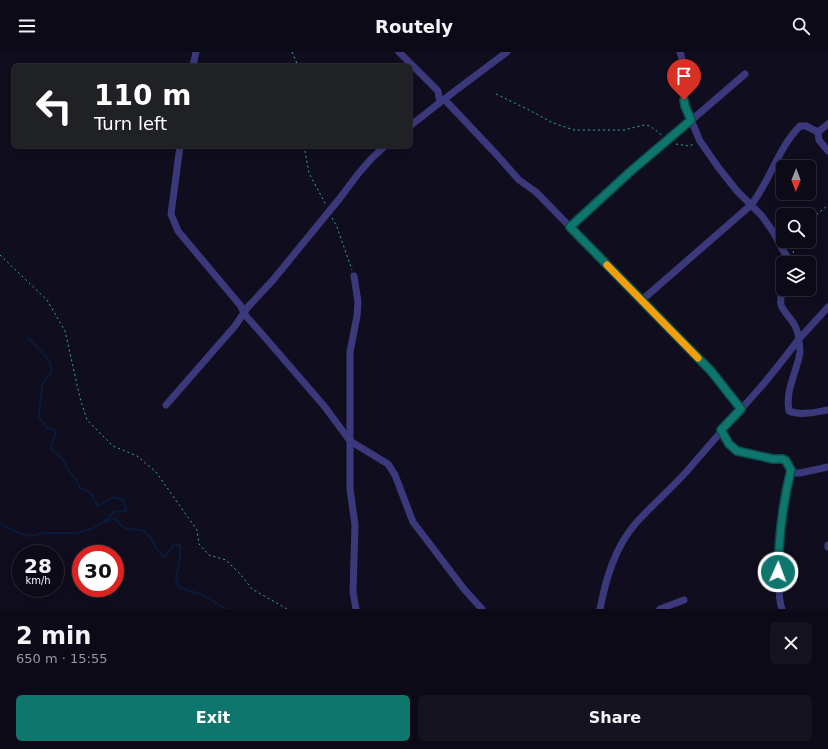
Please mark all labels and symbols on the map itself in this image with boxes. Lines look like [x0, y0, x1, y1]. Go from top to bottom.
pin [667, 59, 701, 100]
north arrow [776, 160, 816, 200]
speed limit sign: 30 [72, 545, 124, 597]
position arrow [757, 551, 799, 593]

